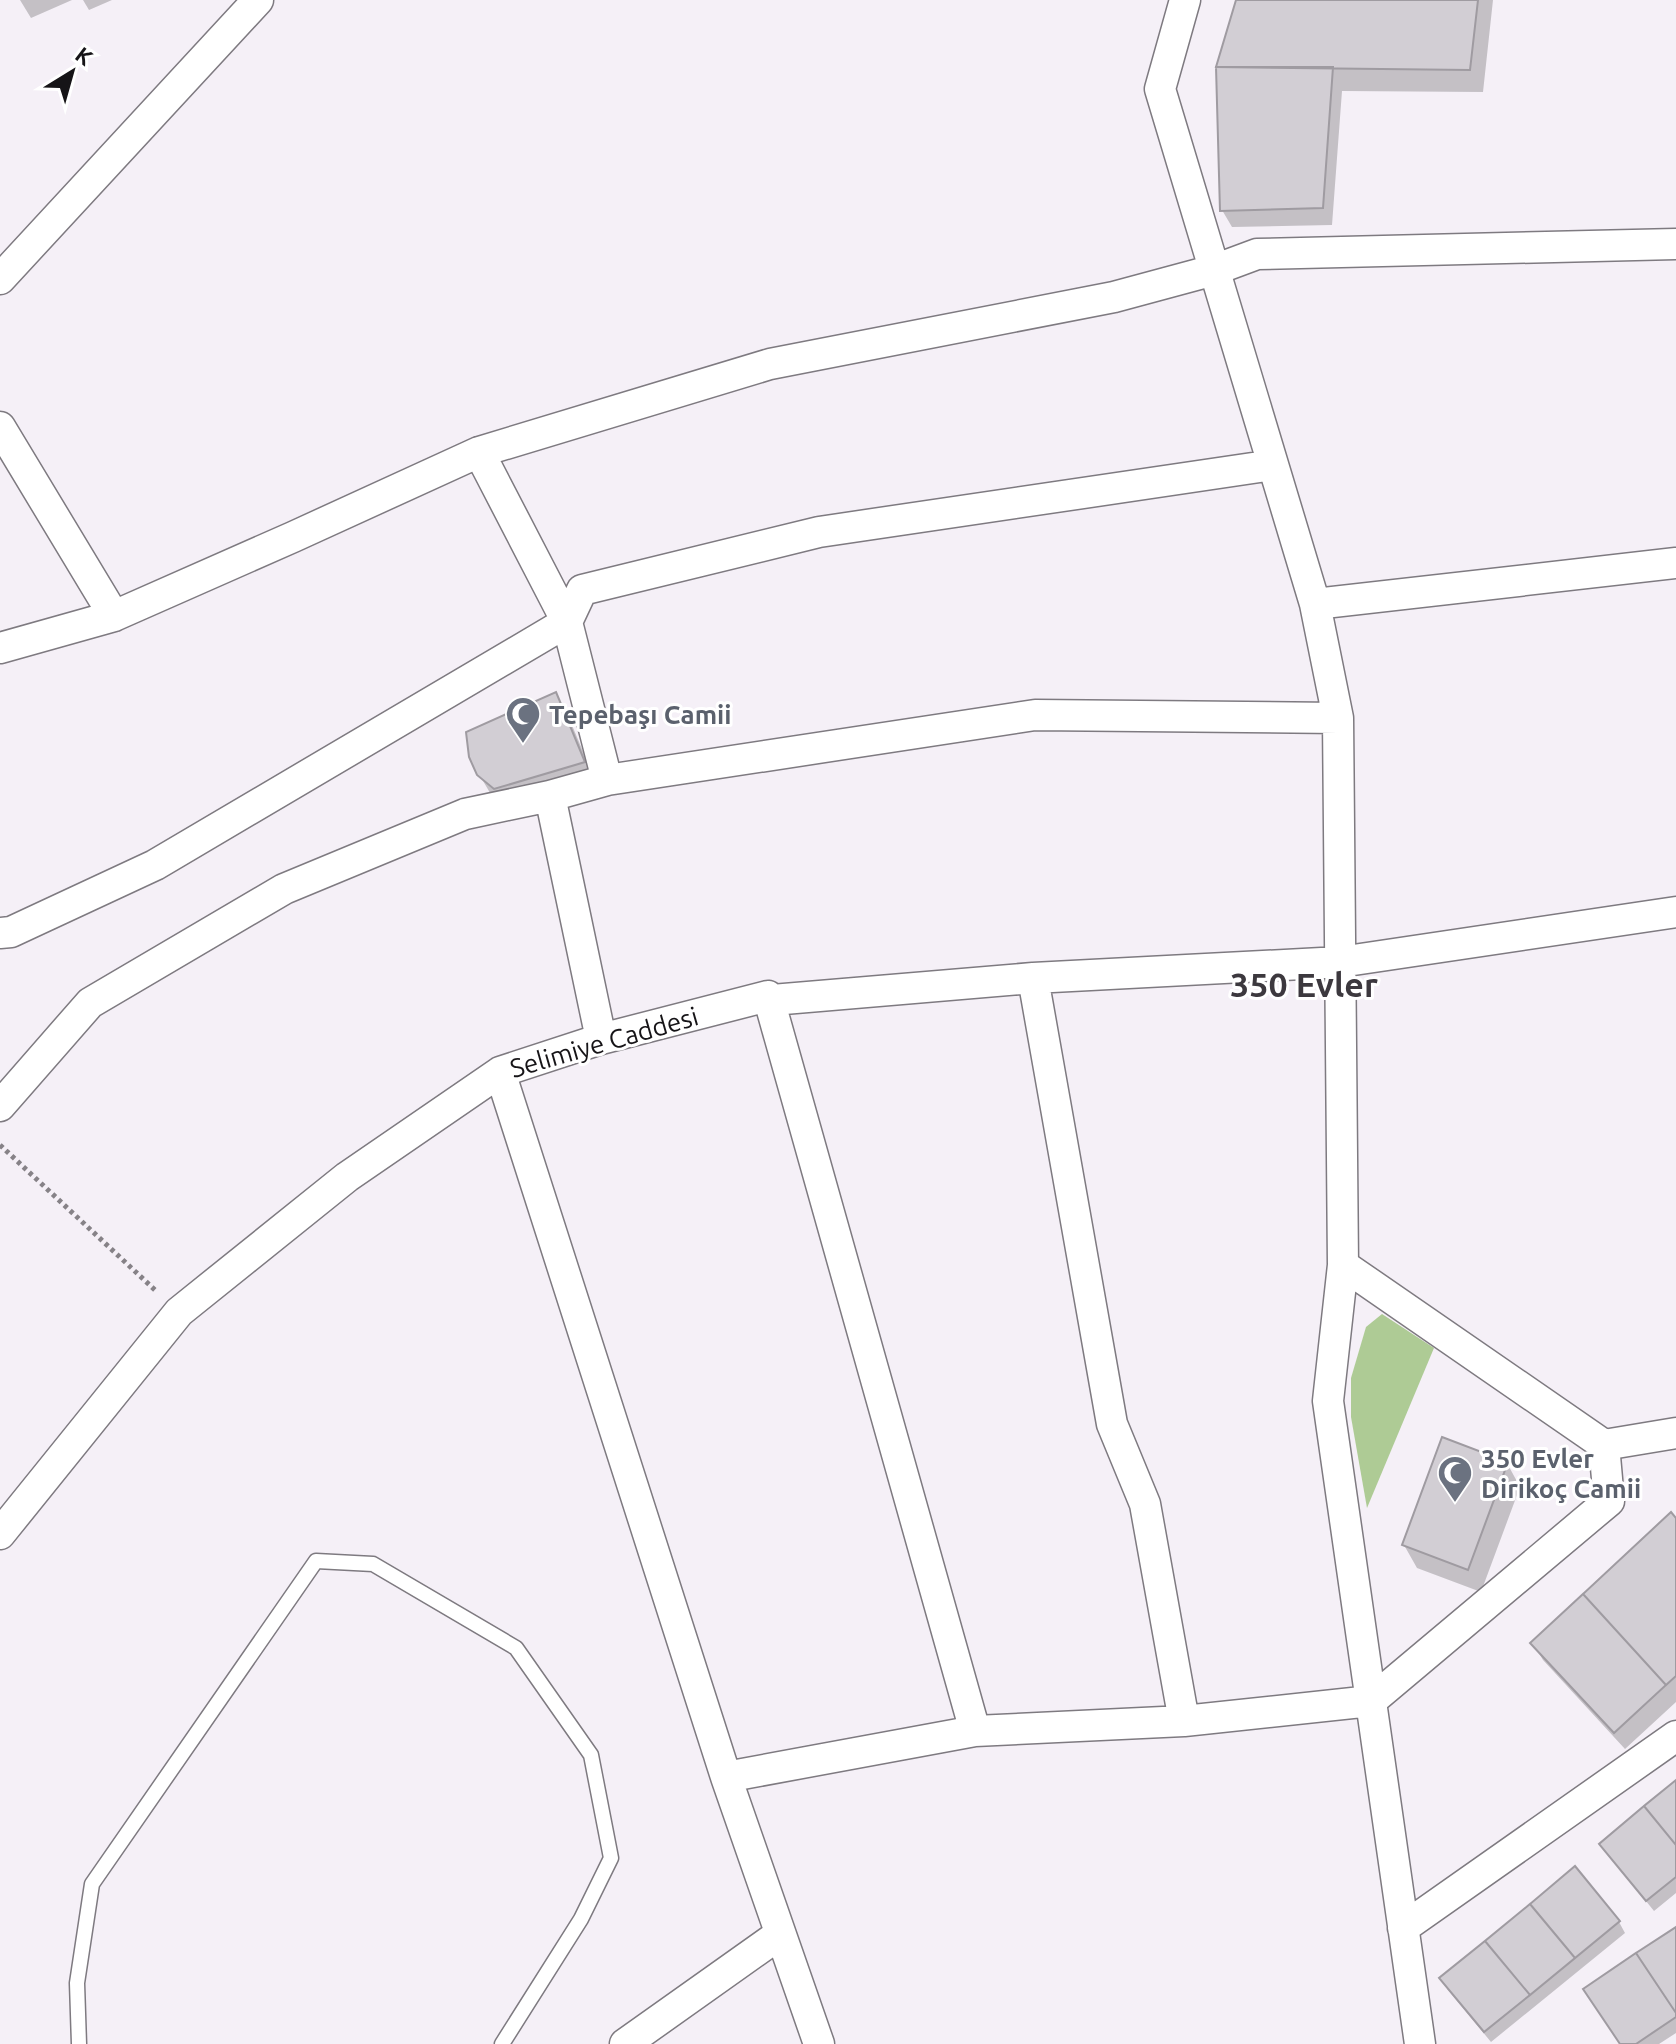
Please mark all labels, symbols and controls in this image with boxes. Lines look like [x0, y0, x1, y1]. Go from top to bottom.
north arrow [32, 32, 112, 112]
text: K [71, 41, 98, 70]
mosque icon: Tepebaşı Camii [504, 695, 542, 745]
place label: Tepebaşı Camii [549, 700, 732, 730]
district label: 350 Evler [1230, 965, 1378, 1003]
street label: Selimiye Caddesi [507, 1001, 701, 1083]
place label: 350 Evler Dirikoç Camii [1481, 1444, 1641, 1504]
mosque icon: 350 Evler Dirikoç Camii [1436, 1454, 1474, 1504]

